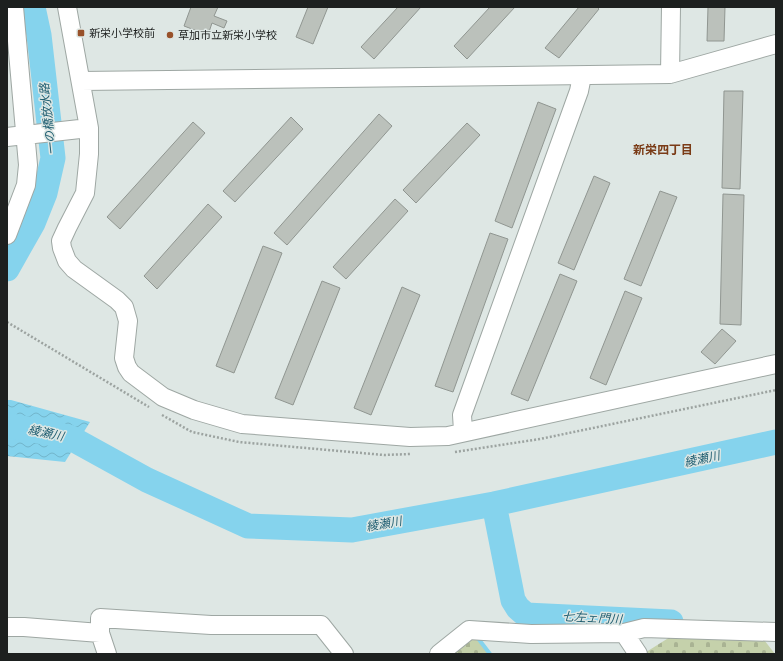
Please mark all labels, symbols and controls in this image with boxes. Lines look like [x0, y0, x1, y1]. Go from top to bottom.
place label: 新栄小学校前 [89, 27, 155, 40]
marker: 新栄小学校前 [76, 28, 86, 38]
place label: 草加市立新栄小学校 [178, 29, 277, 42]
marker: 草加市立新栄小学校 [165, 30, 175, 40]
water label: 一の橋放水路 [37, 81, 59, 156]
district label: 新栄四丁目 [633, 143, 693, 157]
water label: 綾瀬川 [27, 422, 67, 444]
water label: 綾瀬川 [683, 448, 723, 470]
water label: 綾瀬川 [365, 514, 405, 534]
water label: 七左ェ門川 [562, 609, 624, 627]

